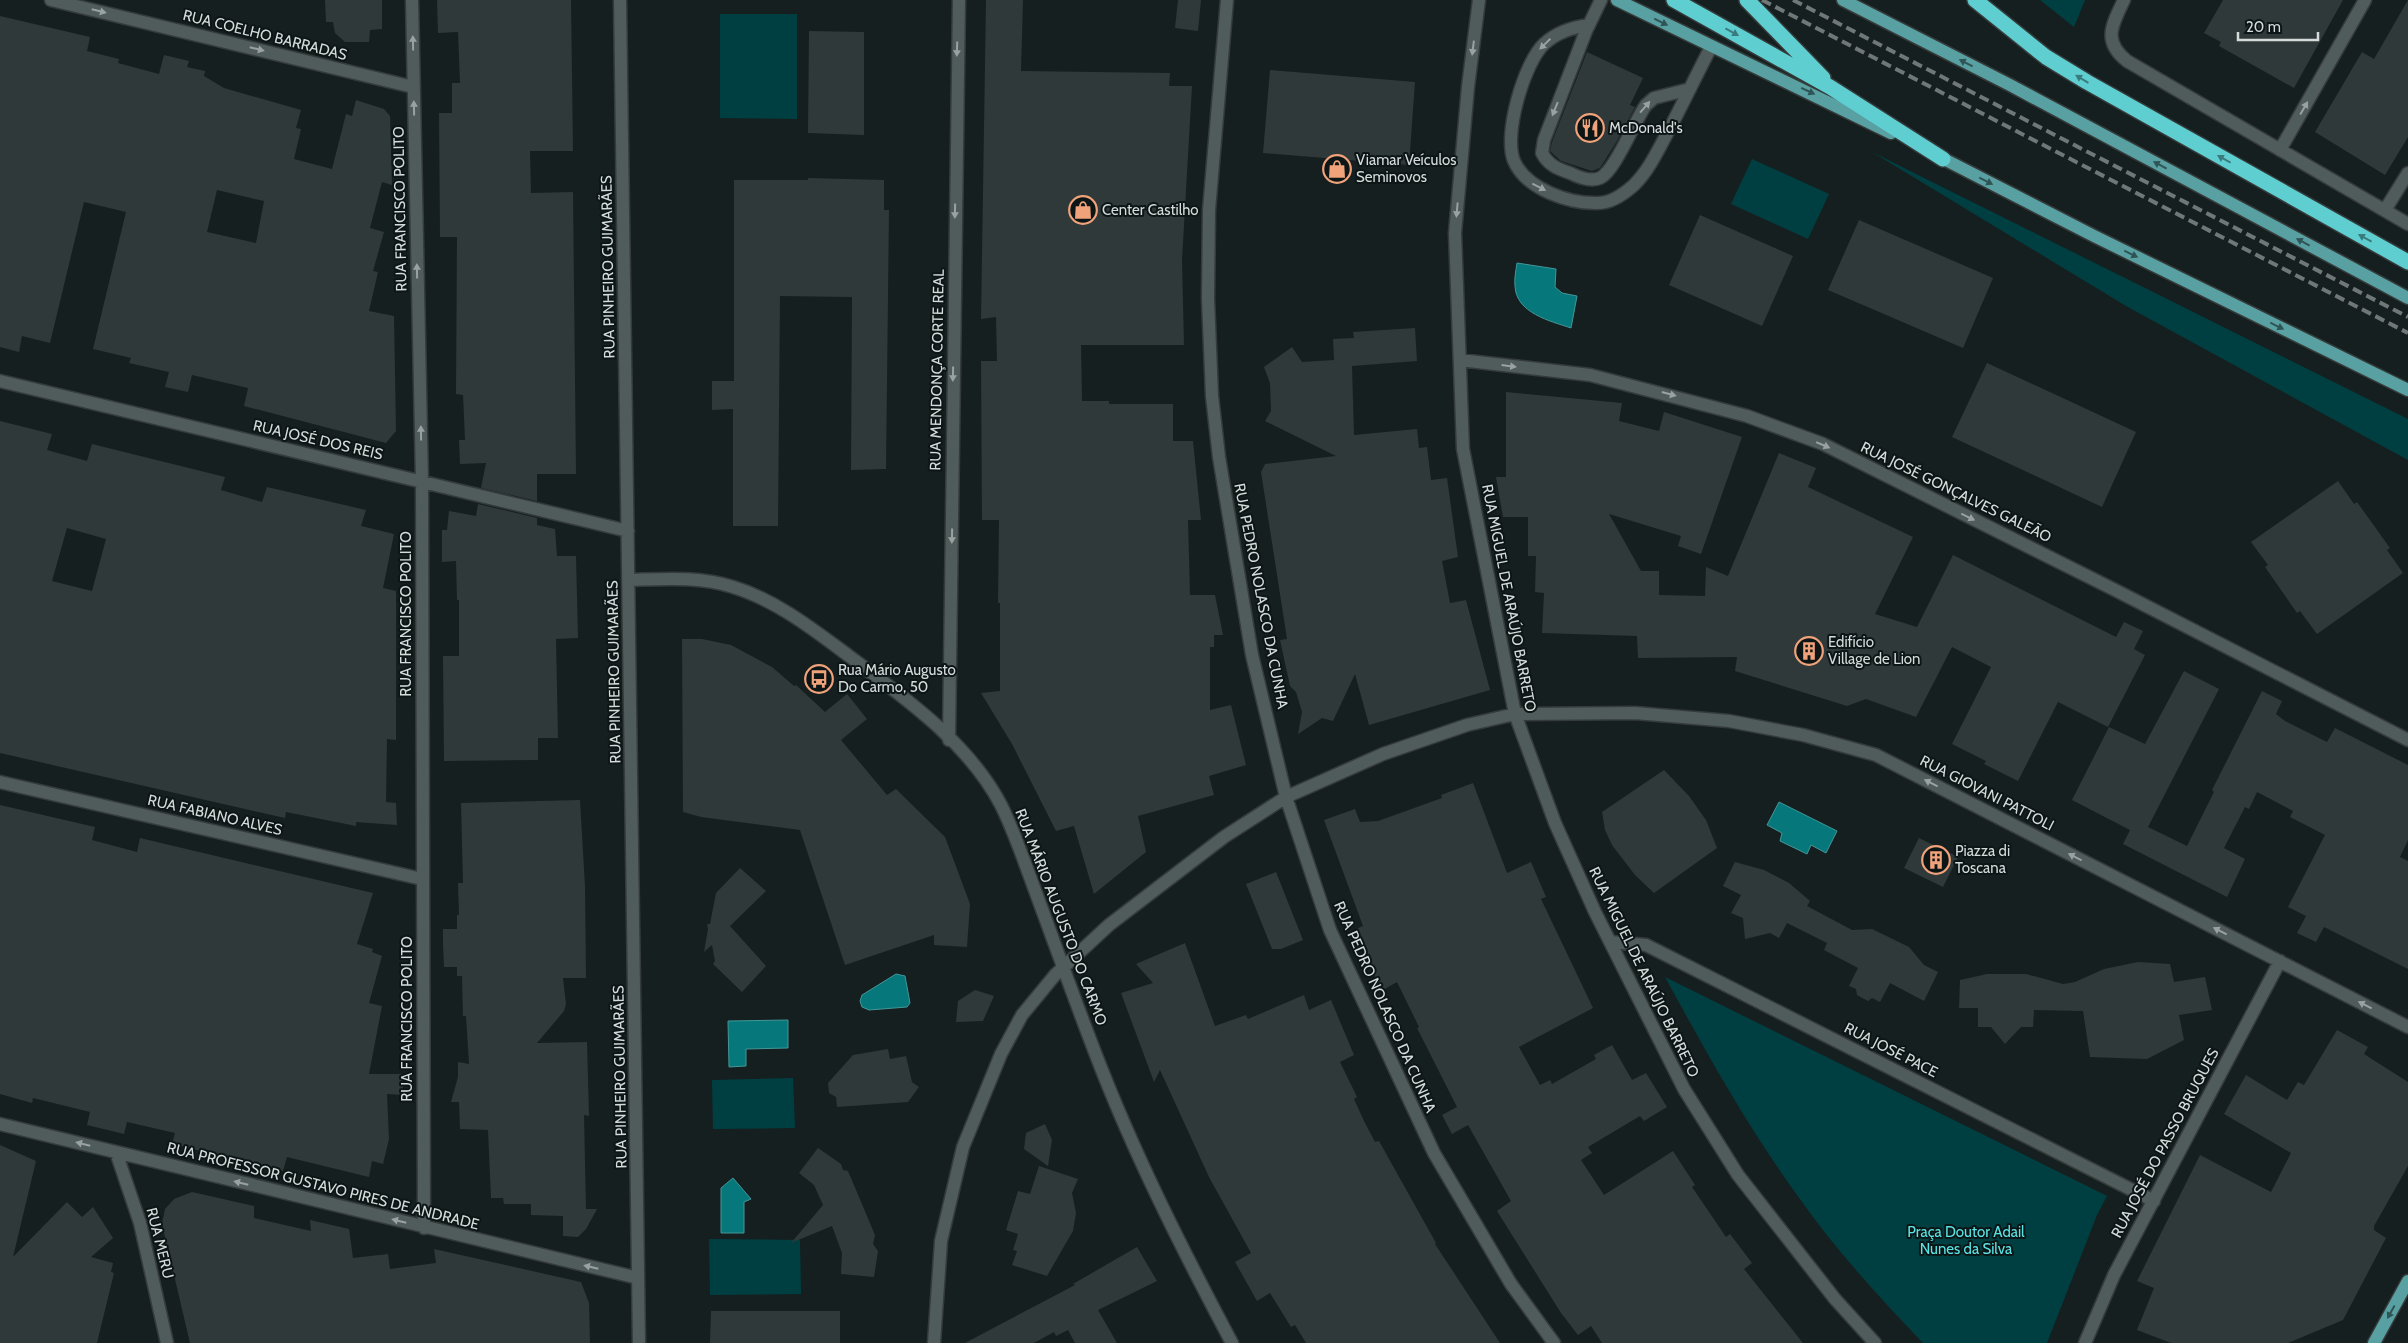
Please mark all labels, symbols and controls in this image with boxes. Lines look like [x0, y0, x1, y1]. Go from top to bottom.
street label: RUA COELHO BARRADAS [181, 6, 349, 64]
one-way arrow [91, 7, 106, 15]
scale bar [2238, 10, 2318, 42]
one-way arrow [1653, 18, 1668, 26]
text: 20 m [2246, 18, 2281, 36]
one-way arrow [1724, 28, 1739, 36]
one-way arrow [409, 35, 417, 51]
one-way arrow [1539, 38, 1551, 50]
one-way arrow [953, 41, 961, 57]
one-way arrow [1469, 41, 1477, 57]
one-way arrow [249, 45, 264, 53]
one-way arrow [1959, 59, 1974, 67]
one-way arrow [2075, 74, 2088, 84]
one-way arrow [1800, 87, 1815, 95]
one-way arrow [410, 100, 418, 116]
one-way arrow [2300, 100, 2308, 115]
one-way arrow [1640, 101, 1651, 114]
one-way arrow [1551, 102, 1559, 117]
restaurant icon: McDonald's [1575, 113, 1605, 143]
place label: McDonald's [1609, 119, 1683, 137]
street label: RUA FRANCISCO POLITO [390, 126, 410, 292]
place label: Viamar Veículos Seminovos [1356, 151, 1456, 186]
shop icon: Viamar Veículos Seminovos [1322, 154, 1352, 184]
one-way arrow [2217, 154, 2230, 163]
one-way arrow [2153, 161, 2167, 169]
street label: RUA PINHEIRO GUIMARÃES [597, 175, 619, 359]
one-way arrow [1979, 177, 1993, 185]
one-way arrow [1532, 183, 1547, 191]
shop icon: Center Castilho [1068, 195, 1098, 225]
place label: Center Castilho [1102, 201, 1199, 219]
one-way arrow [1453, 202, 1461, 218]
one-way arrow [951, 203, 959, 219]
one-way arrow [2358, 234, 2373, 242]
one-way arrow [2296, 238, 2310, 246]
one-way arrow [2124, 250, 2138, 258]
one-way arrow [413, 262, 421, 278]
street label: RUA MENDONÇA CORTE REAL [926, 269, 948, 471]
one-way arrow [2270, 322, 2284, 330]
one-way arrow [1501, 362, 1517, 370]
one-way arrow [949, 366, 957, 382]
one-way arrow [1661, 390, 1676, 398]
street label: RUA JOSÉ DOS REIS [251, 415, 385, 464]
one-way arrow [417, 425, 425, 441]
street label: RUA JOSÉ GONÇALVES GALEÃO [1858, 437, 2055, 546]
one-way arrow [1816, 441, 1830, 449]
street label: RUA PEDRO NOLASCO DA CUNHA [1230, 482, 1292, 711]
street label: RUA MIGUEL DE ARAÚJO BARRETO [1478, 482, 1541, 713]
one-way arrow [1961, 513, 1976, 521]
one-way arrow [948, 528, 956, 544]
street label: RUA FRANCISCO POLITO [397, 531, 415, 697]
street label: RUA PINHEIRO GUIMARÃES [603, 580, 625, 764]
place label: Edifício Village de Lion [1828, 633, 1921, 668]
building icon: Edifício Village de Lion [1794, 636, 1824, 666]
place label: Rua Mário Augusto Do Carmo, 50 [838, 661, 956, 696]
bus stop icon: Rua Mário Augusto Do Carmo, 50 [804, 664, 834, 694]
street label: RUA GIOVANI PATTOLI [1917, 751, 2057, 835]
one-way arrow [1923, 779, 1938, 787]
street label: RUA FABIANO ALVES [146, 791, 284, 839]
street label: RUA MÁRIO AUGUSTO DO CARMO [1011, 806, 1112, 1028]
place label: Piazza di Toscana [1955, 842, 2010, 877]
building icon: Piazza di Toscana [1921, 845, 1951, 875]
one-way arrow [2068, 853, 2083, 861]
street label: RUA MIGUEL DE ARAÚJO BARRETO [1585, 864, 1704, 1080]
street label: RUA PEDRO NOLASCO DA CUNHA [1330, 899, 1440, 1116]
one-way arrow [2213, 927, 2227, 935]
street label: RUA FRANCISCO POLITO [398, 936, 416, 1102]
street label: RUA PINHEIRO GUIMARÃES [609, 985, 631, 1169]
one-way arrow [2357, 1001, 2372, 1009]
street label: RUA JOSÉ PACE [1841, 1018, 1941, 1081]
street label: RUA JOSÉ DO PASSO BRUQUES [2106, 1045, 2223, 1241]
street label: RUA PROFESSOR GUSTAVO PIRES DE ANDRADE [165, 1138, 481, 1234]
one-way arrow [75, 1140, 90, 1148]
one-way arrow [233, 1179, 248, 1187]
street label: RUA MERU [142, 1206, 178, 1280]
one-way arrow [391, 1217, 406, 1225]
park label: Praça Doutor Adail Nunes da Silva [1907, 1223, 2025, 1258]
one-way arrow [583, 1263, 598, 1271]
one-way arrow [2387, 1304, 2395, 1319]

